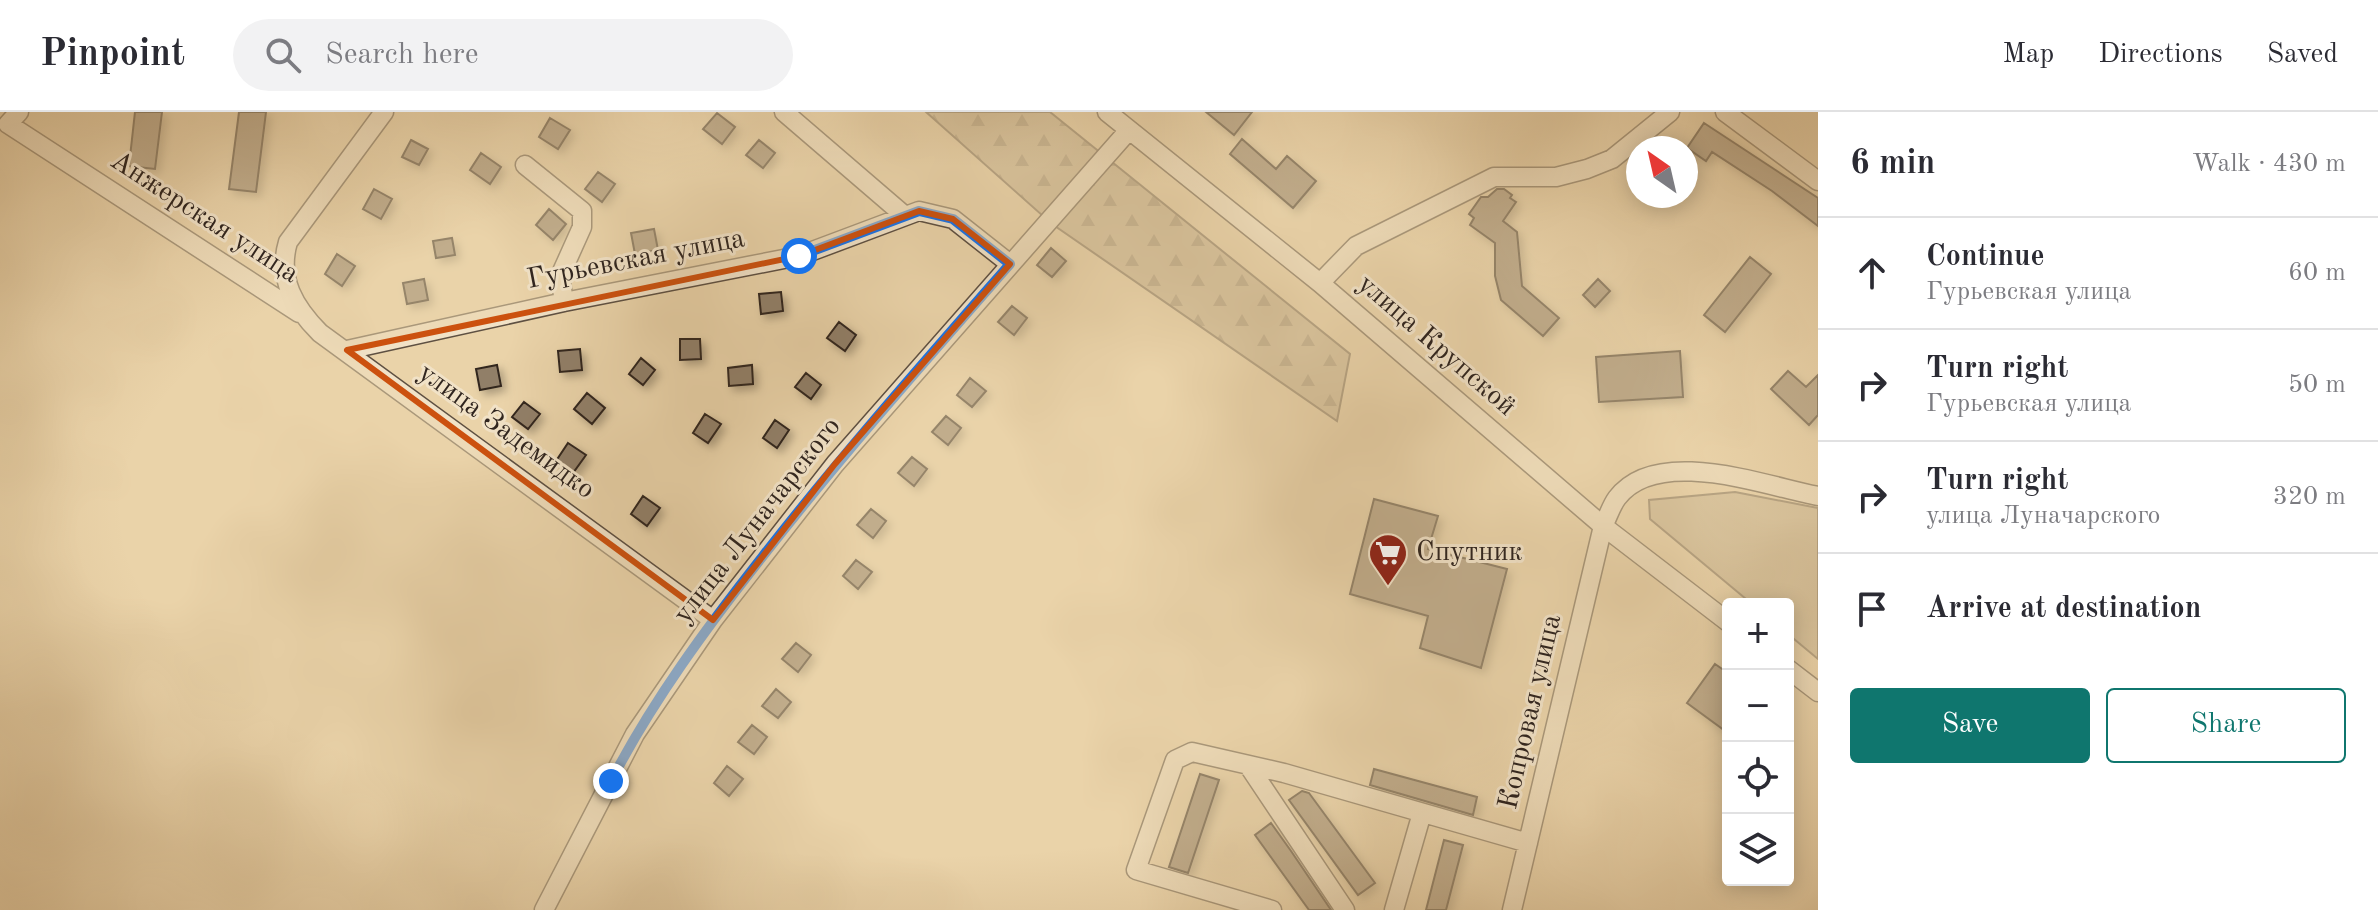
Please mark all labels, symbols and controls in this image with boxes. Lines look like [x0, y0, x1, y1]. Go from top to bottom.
search box [233, 19, 793, 91]
icon: search [261, 33, 305, 77]
text: Pinpoint [40, 36, 185, 74]
text: Search here [325, 40, 479, 70]
text: Map [2002, 41, 2054, 69]
text: Directions [2098, 41, 2223, 69]
text: Saved [2267, 41, 2338, 69]
north arrow [1626, 136, 1698, 208]
street label: Анжерская улица [105, 147, 303, 289]
text: 6 min [1850, 147, 1935, 181]
text: Walk · 430 m [2192, 151, 2346, 177]
street label: Гурьевская улица [525, 225, 747, 295]
route start [781, 238, 817, 274]
text: Continue [1926, 242, 2045, 272]
icon: ahead [1850, 251, 1894, 295]
text: 60 m [2288, 260, 2346, 286]
street label: улица Крупской [1352, 270, 1520, 422]
text: Гурьевская улица [1926, 279, 2131, 305]
text: Turn right [1926, 354, 2068, 384]
street label: улица Задемидко [413, 359, 599, 505]
icon: right [1850, 363, 1894, 407]
text: 50 m [2288, 372, 2346, 398]
text: Гурьевская улица [1926, 391, 2131, 417]
street label: улица Луначарского [669, 413, 847, 629]
text: Turn right [1926, 466, 2068, 496]
icon: right [1850, 475, 1894, 519]
text: 320 m [2273, 484, 2346, 510]
text: улица Луначарского [1926, 503, 2160, 529]
supermarket icon: Спутник [1367, 532, 1409, 587]
place label: Спутник [1416, 539, 1523, 567]
icon: arrive [1850, 587, 1894, 631]
text: Arrive at destination [1926, 594, 2201, 624]
map controls [1722, 598, 1794, 886]
button: + [1722, 598, 1794, 670]
street label: Копровая улица [1495, 612, 1567, 812]
button: − [1722, 670, 1794, 742]
button: Save [1850, 688, 2090, 763]
button: Share [2106, 688, 2346, 763]
button: locate [1722, 742, 1794, 814]
route end [593, 763, 629, 799]
button: layers [1722, 814, 1794, 886]

